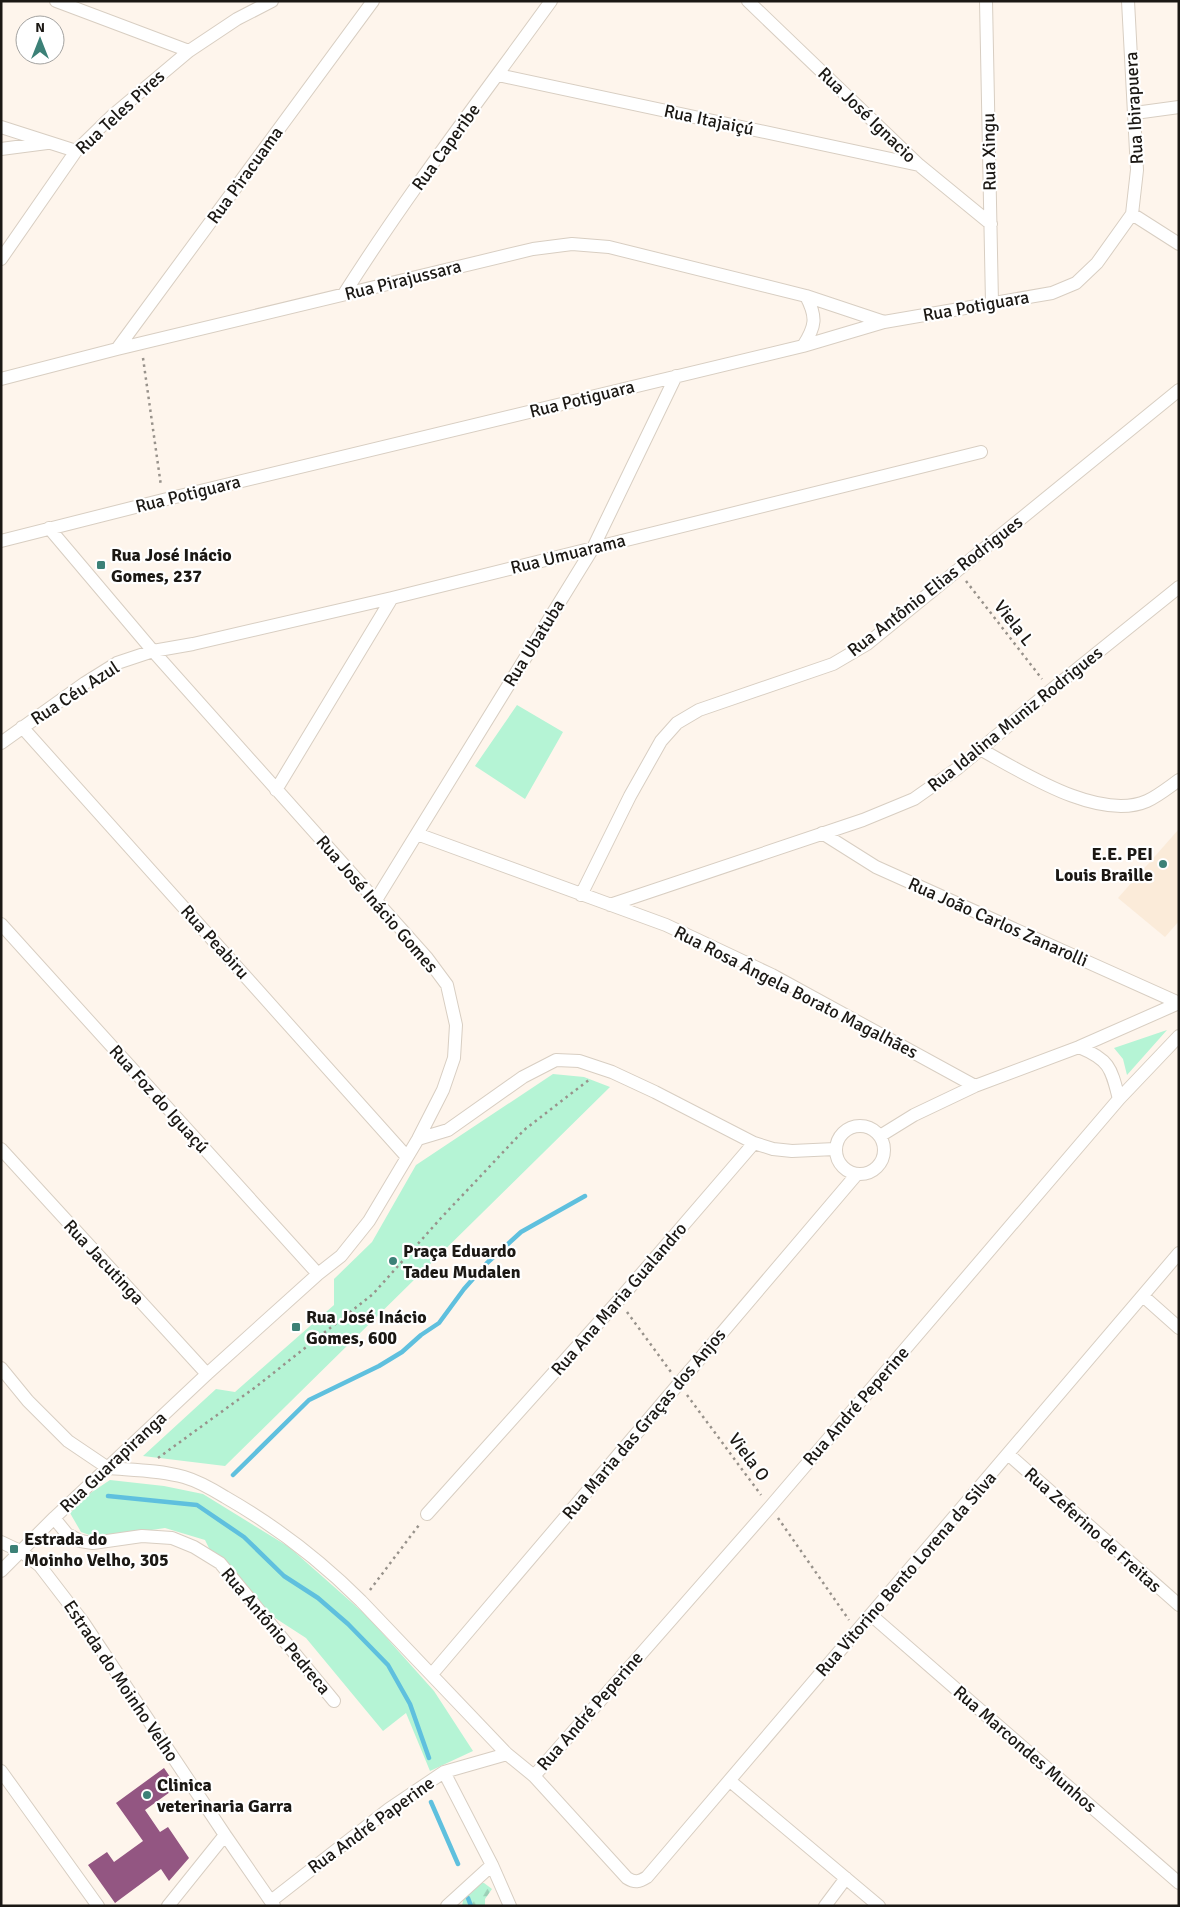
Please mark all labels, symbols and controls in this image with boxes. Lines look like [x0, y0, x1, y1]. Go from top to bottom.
north arrow [15, 15, 65, 65]
text: N [35, 19, 45, 36]
street label: Rua Ibirapuera [1120, 51, 1148, 165]
street label: Rua José Ignacio [813, 63, 921, 167]
street label: Rua Teles Pires [71, 65, 169, 159]
street label: Rua Caperibe [407, 99, 485, 195]
street label: Rua Itajaiçú [662, 100, 756, 140]
street label: Rua Xingu [977, 113, 1001, 191]
street label: Rua Piracuama [202, 122, 288, 228]
street label: Rua Pirajussara [342, 255, 464, 305]
street label: Rua Potiguara [921, 286, 1031, 326]
street label: Rua Potiguara [527, 375, 637, 423]
street label: Rua Potiguara [133, 470, 243, 518]
street label: Rua Antônio Elias Rodrigues [843, 511, 1027, 661]
street label: Rua Umuarama [508, 529, 628, 579]
place label: Rua José Inácio Gomes, 237 [111, 544, 232, 587]
marker: Rua José Inácio Gomes, 237 [95, 559, 107, 571]
street label: Rua Ubatuba [499, 595, 569, 691]
street label: Viela L [989, 596, 1039, 650]
street label: Rua Idalina Muniz Rodrigues [923, 642, 1107, 796]
street label: Rua Céu Azul [27, 656, 123, 730]
street label: Rua José Inácio Gomes [311, 831, 443, 977]
place label: E.E. PEI Louis Braille [1055, 843, 1153, 886]
marker: E.E. PEI Louis Braille [1157, 858, 1169, 870]
street label: Rua João Carlos Zanarolli [905, 872, 1091, 972]
street label: Rua Peabiru [176, 900, 254, 984]
street label: Rua Rosa Ângela Borato Magalhães [671, 921, 922, 1063]
street label: Rua Foz do Iguaçú [105, 1040, 213, 1158]
street label: Rua Jacutinga [59, 1215, 149, 1309]
street label: Rua Ana Maria Gualandro [546, 1218, 692, 1380]
place label: Praça Eduardo Tadeu Mudalen [403, 1240, 521, 1283]
marker: Praça Eduardo Tadeu Mudalen [387, 1255, 399, 1267]
place label: Rua José Inácio Gomes, 600 [306, 1306, 427, 1349]
marker: Rua José Inácio Gomes, 600 [290, 1321, 302, 1333]
street label: Rua Maria das Graças dos Anjos [558, 1324, 731, 1524]
street label: Rua André Peperine [798, 1342, 914, 1470]
street label: Rua Guarapiranga [55, 1407, 171, 1517]
street label: Viela O [724, 1429, 774, 1485]
street label: Rua Zeferino de Freitas [1020, 1463, 1166, 1597]
street label: Rua Vitorino Bento Lorena da Silva [811, 1467, 1001, 1681]
place label: Estrada do Moinho Velho, 305 [24, 1528, 169, 1571]
marker: Estrada do Moinho Velho, 305 [8, 1543, 20, 1555]
street label: Rua Antônio Pedreca [217, 1563, 335, 1699]
street label: Estrada do Moinho Velho [59, 1596, 183, 1766]
street label: Rua André Peperine [532, 1647, 648, 1775]
street label: Rua Marcondes Munhos [949, 1681, 1101, 1817]
street label: Rua André Paperine [303, 1772, 439, 1878]
place label: Clinica veterinaria Garra [156, 1774, 292, 1817]
marker: Clinica veterinaria Garra [141, 1789, 153, 1801]

